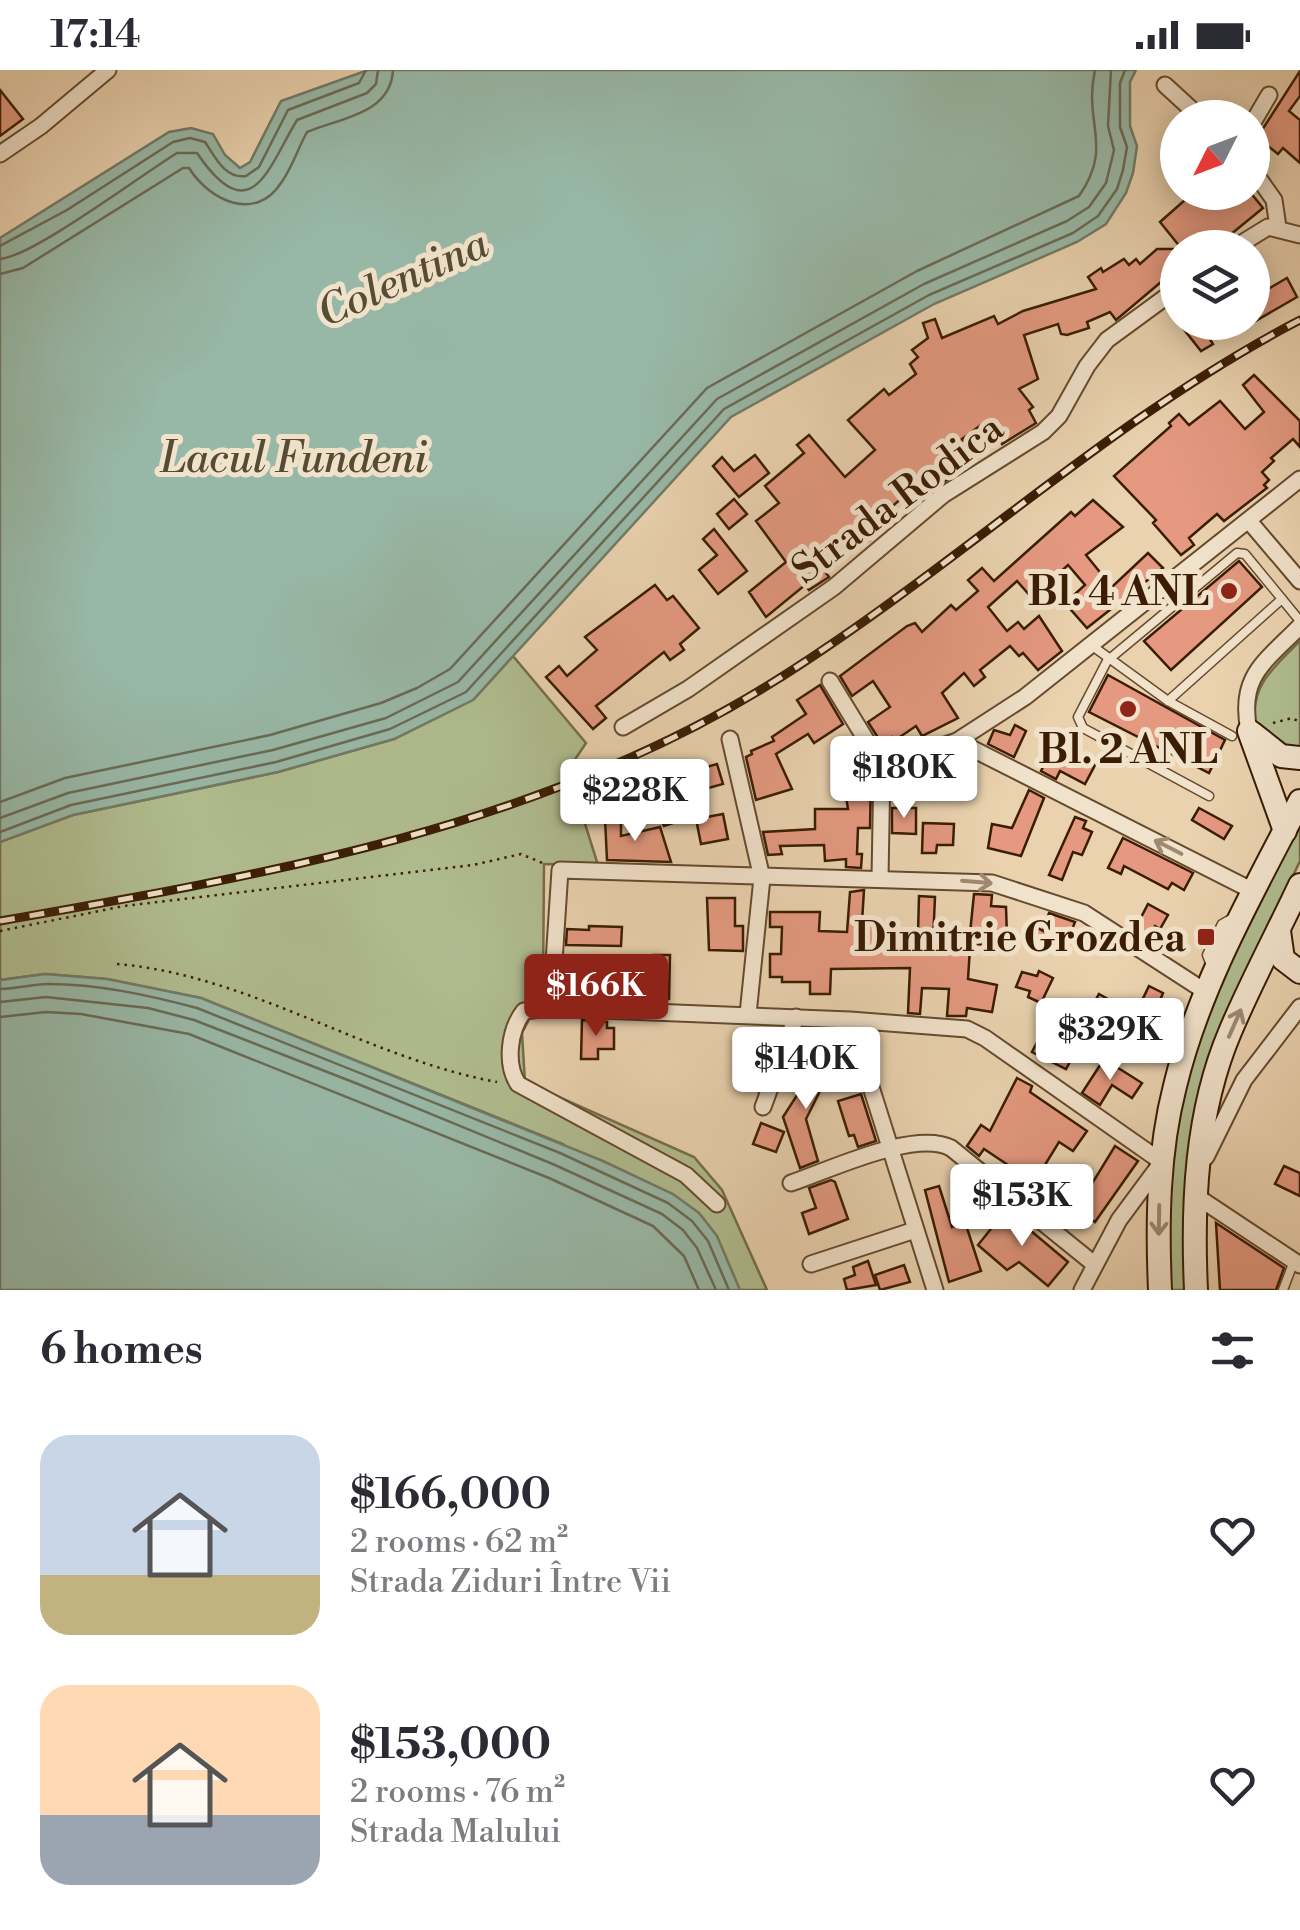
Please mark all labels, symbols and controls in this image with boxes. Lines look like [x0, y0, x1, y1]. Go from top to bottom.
text: 17:14 [50, 12, 141, 59]
north arrow [1160, 100, 1270, 210]
map controls [1160, 100, 1270, 340]
water label: Colentina [309, 218, 497, 340]
button: layers [1160, 230, 1270, 340]
street label: Strada Rodica [783, 403, 1014, 595]
water label: Lacul Fundeni [159, 433, 428, 486]
place label: Bl. 4 ANL [1028, 568, 1209, 618]
marker: Bl. 4 ANL [1218, 580, 1240, 602]
marker: Bl. 2 ANL [1117, 698, 1139, 720]
place label: Bl. 2 ANL [1038, 726, 1218, 776]
pin: $180K [834, 736, 974, 821]
text: $180K [852, 748, 956, 788]
pin: $228K [565, 759, 705, 844]
text: $228K [582, 771, 688, 811]
one-way arrow [1154, 837, 1184, 856]
one-way arrow [960, 873, 993, 892]
place label: Dimitrie Grozdea [854, 914, 1186, 964]
marker: Dimitrie Grozdea [1195, 926, 1217, 948]
pin: $166K [526, 954, 666, 1039]
text: $166K [546, 966, 646, 1006]
pin: $329K [1040, 998, 1180, 1083]
one-way arrow [1227, 1008, 1245, 1039]
text: $329K [1058, 1010, 1162, 1050]
pin: $140K [736, 1027, 876, 1112]
text: $140K [754, 1039, 858, 1079]
pin: $153K [952, 1164, 1092, 1249]
text: $153K [972, 1176, 1072, 1216]
one-way arrow [1150, 1203, 1169, 1235]
icon: filters [1205, 1323, 1260, 1378]
text: 6 homes [40, 1324, 203, 1377]
text: $166,000 [350, 1469, 551, 1522]
icon: home [120, 1475, 240, 1595]
icon: heart [1205, 1508, 1260, 1563]
text: 2 rooms · 62 m² [350, 1522, 568, 1562]
text: Strada Ziduri Între Vii [350, 1562, 671, 1602]
text: $153,000 [350, 1719, 551, 1772]
icon: home [120, 1725, 240, 1845]
icon: heart [1205, 1758, 1260, 1813]
text: 2 rooms · 76 m² [350, 1772, 565, 1812]
text: Strada Malului [350, 1812, 561, 1852]

